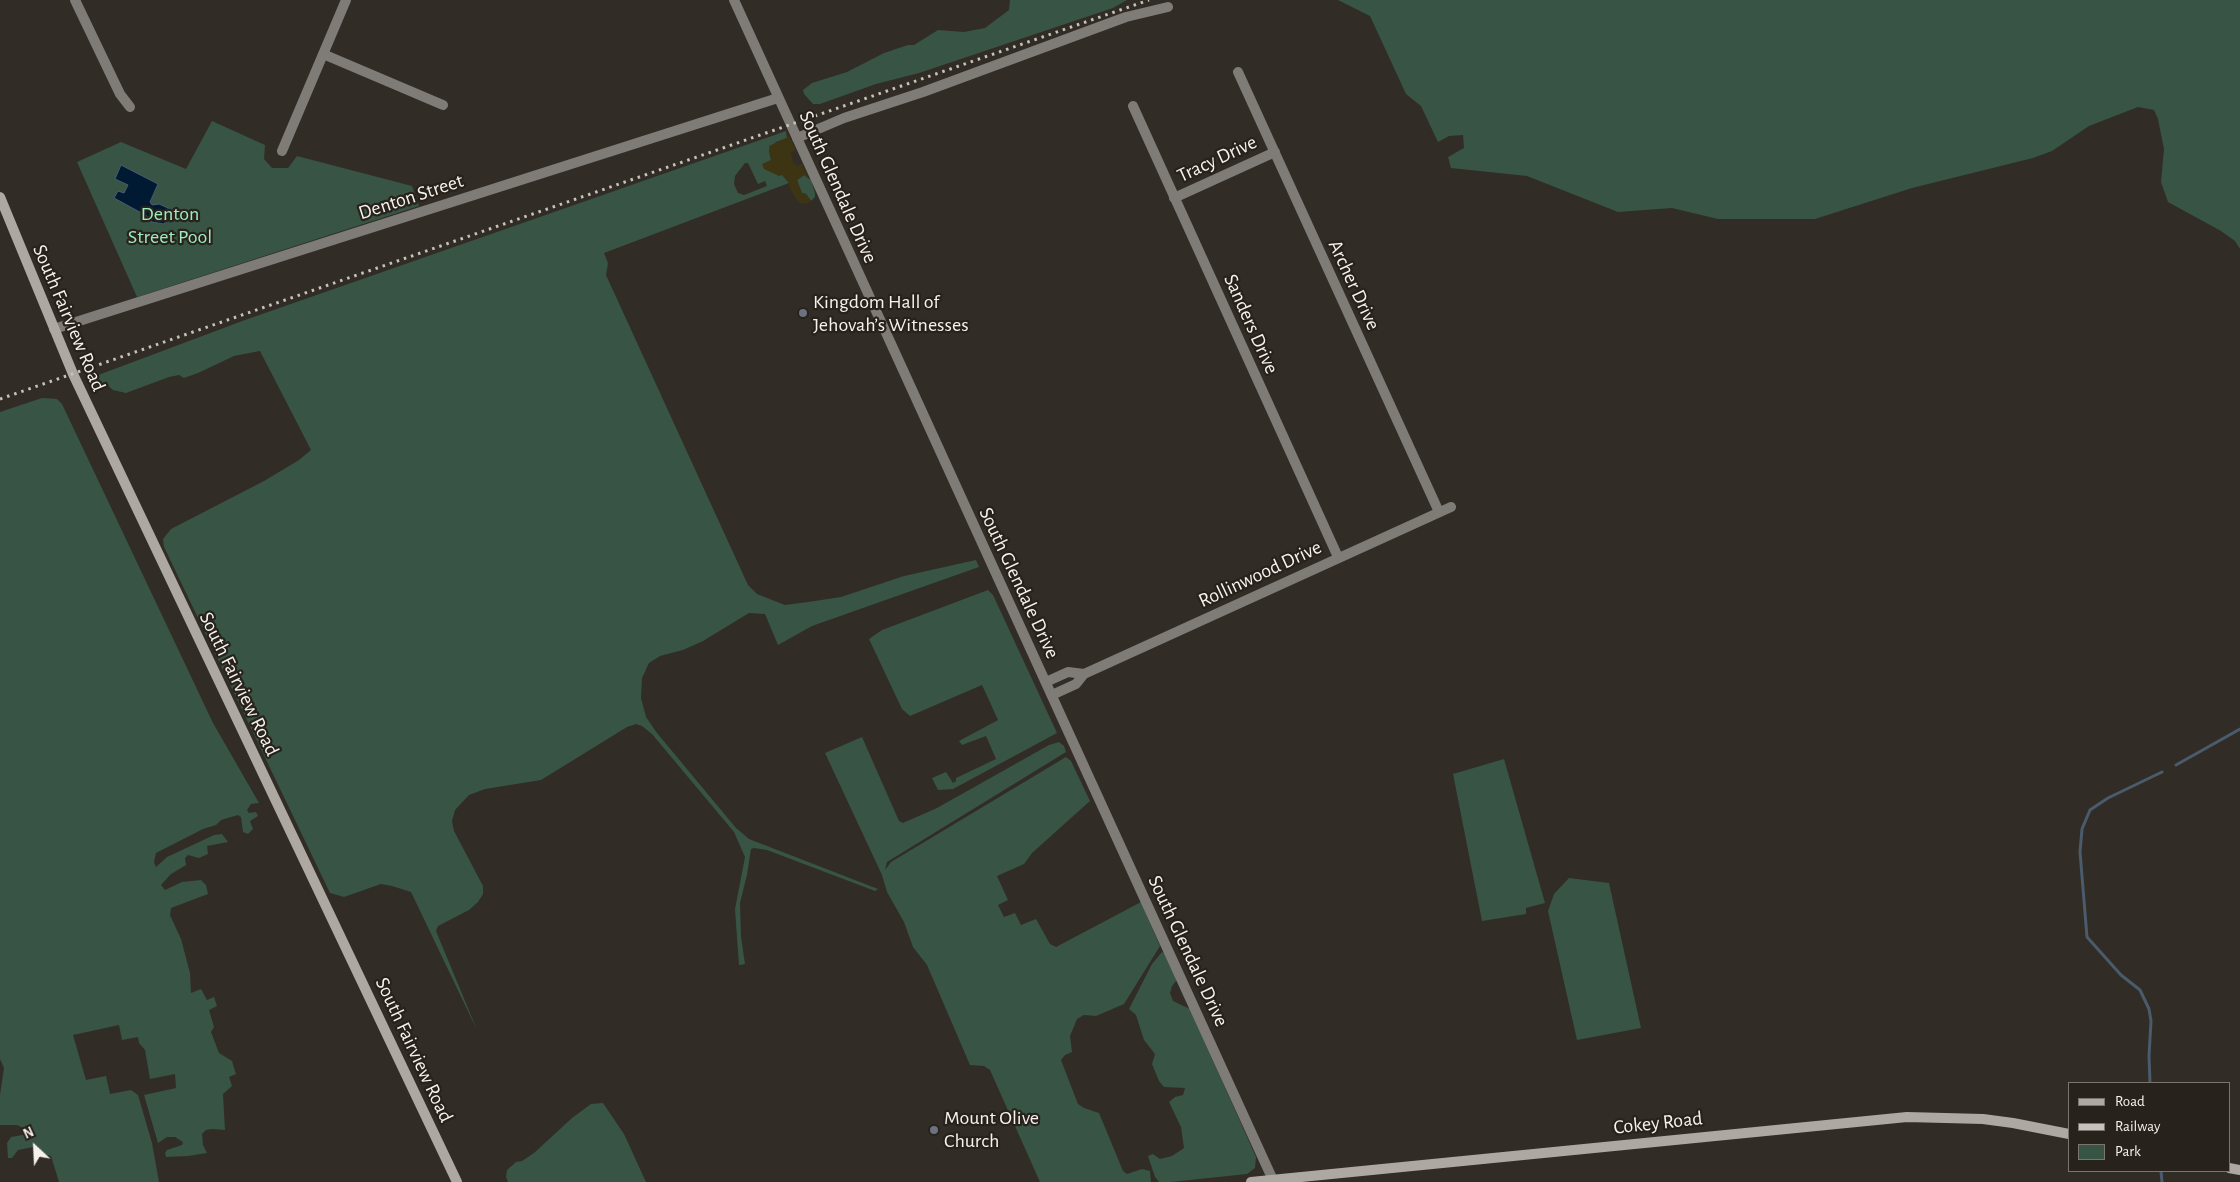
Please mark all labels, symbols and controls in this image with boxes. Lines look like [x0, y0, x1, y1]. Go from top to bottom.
street label: South Glendale Drive [794, 107, 882, 267]
street label: Tracy Drive [1173, 130, 1261, 188]
street label: Denton Street [356, 169, 466, 225]
park label: Denton Street Pool [128, 202, 212, 249]
street label: Archer Drive [1323, 236, 1385, 334]
street label: South Fairview Road [27, 241, 111, 395]
street label: Sanders Drive [1218, 270, 1284, 378]
place label: Kingdom Hall of Jehovah’s Witnesses [813, 290, 969, 337]
marker: Kingdom Hall of Jehovah’s Witnesses [797, 307, 809, 319]
street label: South Glendale Drive [973, 504, 1065, 662]
street label: Rollinwood Drive [1195, 535, 1325, 613]
street label: South Fairview Road [194, 608, 284, 760]
street label: South Glendale Drive [1142, 872, 1234, 1030]
street label: South Fairview Road [370, 974, 458, 1126]
legend [2068, 1082, 2230, 1172]
text: Road [2115, 1094, 2145, 1109]
place label: Mount Olive Church [944, 1106, 1039, 1153]
street label: Cokey Road [1612, 1106, 1704, 1140]
text: Railway [2115, 1119, 2160, 1134]
north arrow [10, 1122, 60, 1172]
marker: Mount Olive Church [928, 1124, 940, 1136]
text: N [21, 1125, 36, 1142]
text: Park [2115, 1144, 2141, 1159]

